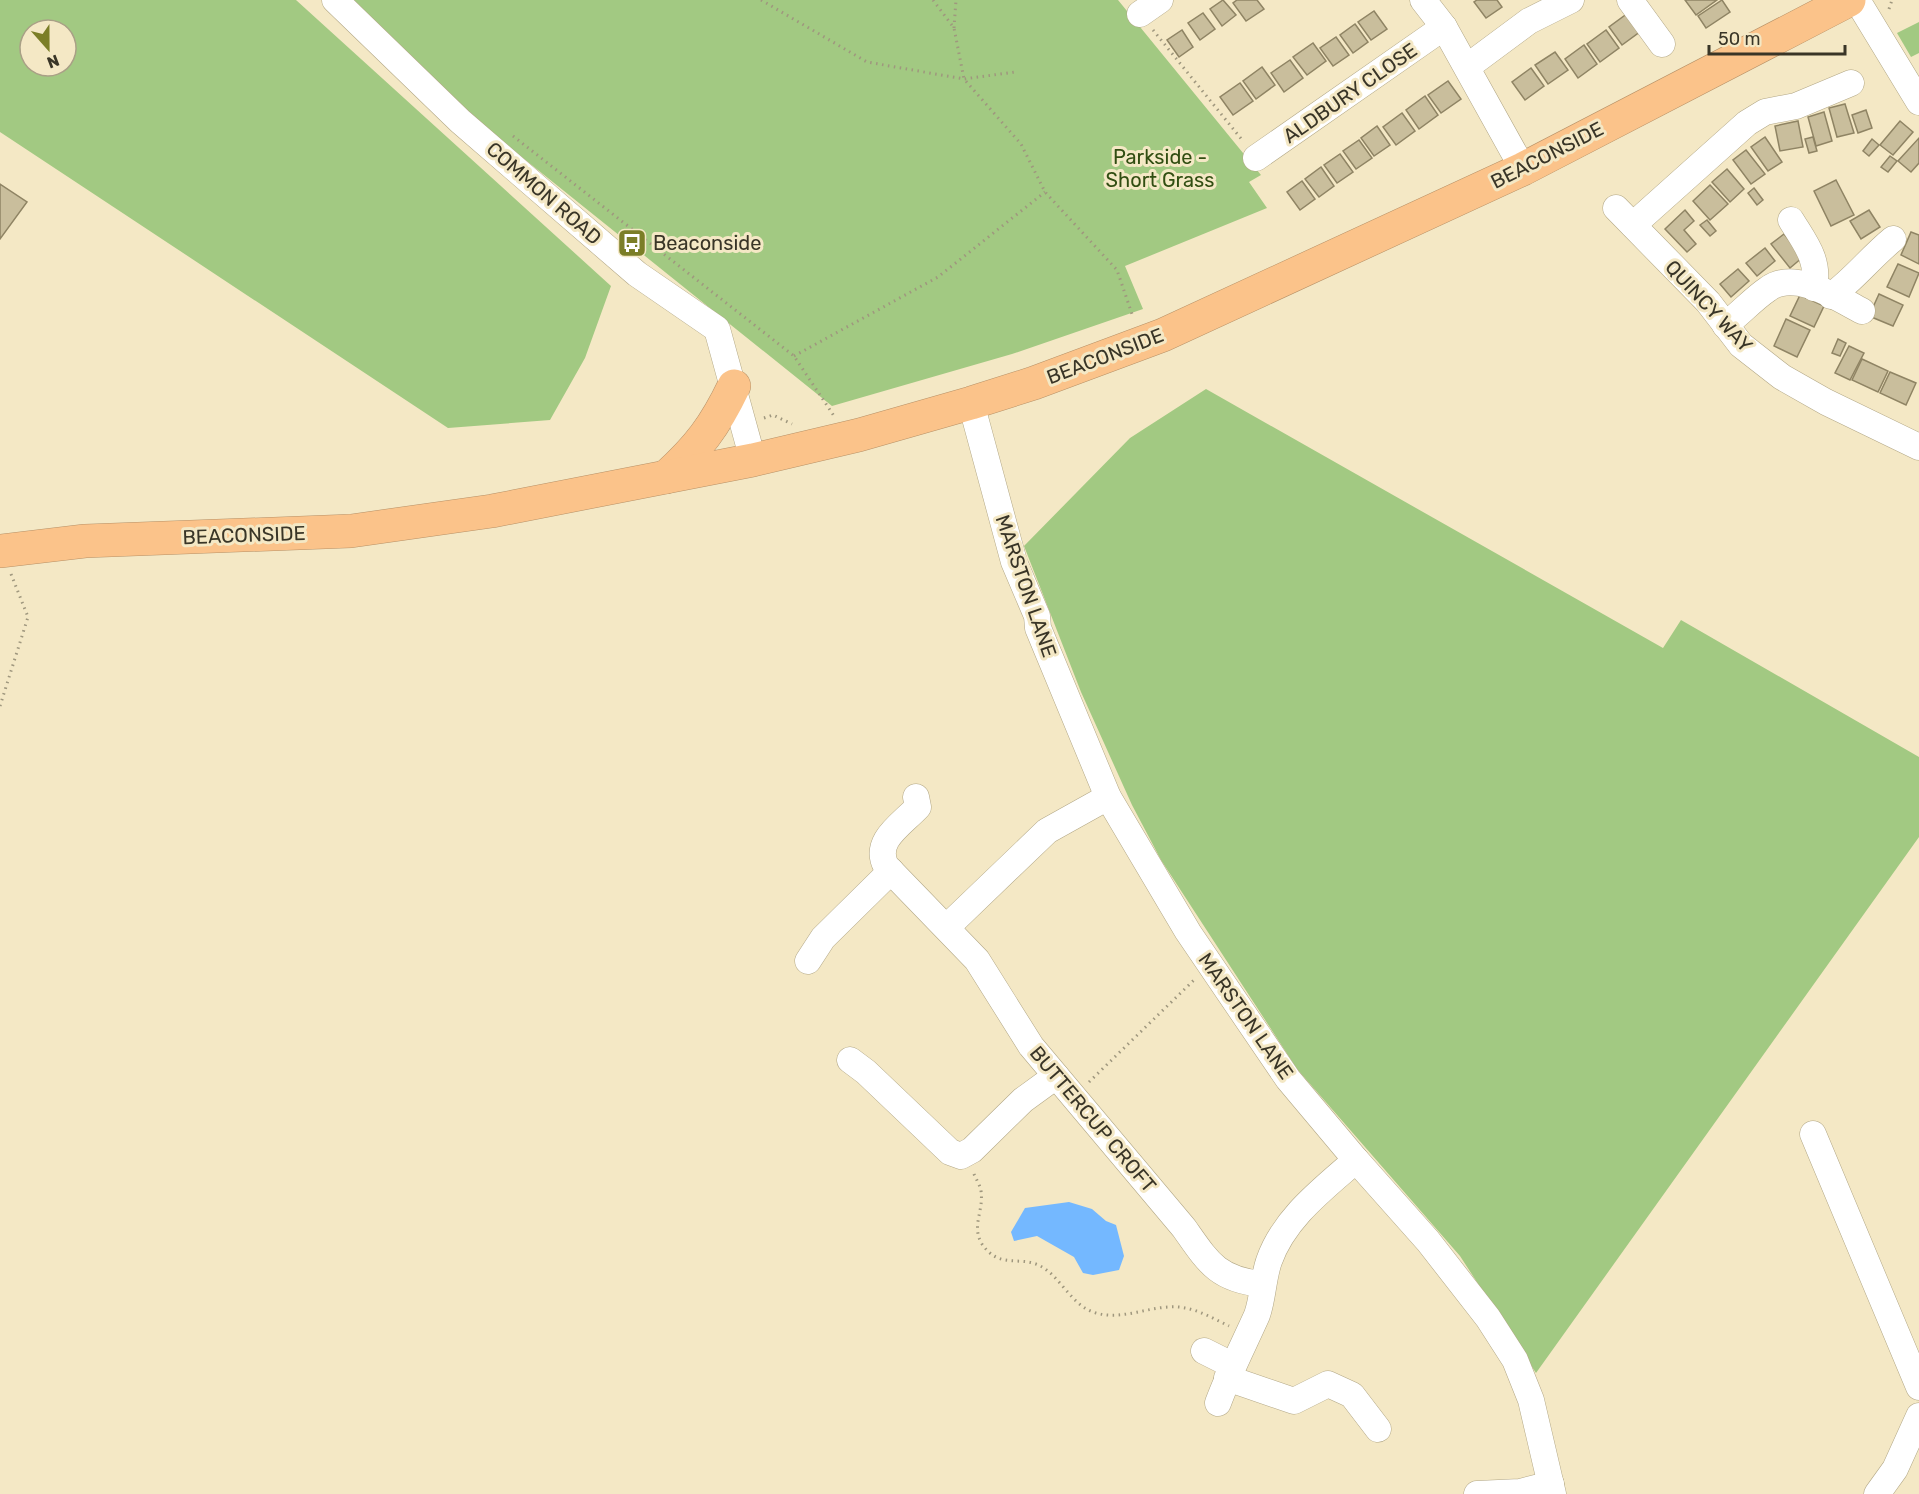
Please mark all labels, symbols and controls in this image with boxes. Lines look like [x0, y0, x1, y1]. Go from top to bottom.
north arrow [18, 18, 78, 78]
scale bar [1709, 18, 1846, 56]
text: 50 m [1718, 28, 1761, 50]
street label: ALDBURY CLOSE [1278, 38, 1422, 148]
text: N [44, 51, 62, 72]
street label: BEACONSIDE [1487, 116, 1607, 194]
street label: COMMON ROAD [482, 137, 606, 249]
park label: Parkside - Short Grass [1106, 145, 1214, 192]
bus stop icon: Beaconside [616, 227, 648, 259]
place label: Beaconside [653, 231, 761, 255]
street label: QUINCY WAY [1660, 255, 1758, 357]
street label: BEACONSIDE [1043, 323, 1167, 389]
street label: MARSTON LANE [990, 512, 1062, 660]
street label: BEACONSIDE [182, 521, 306, 549]
street label: MARSTON LANE [1193, 948, 1299, 1084]
street label: BUTTERCUP CROFT [1025, 1041, 1161, 1197]

